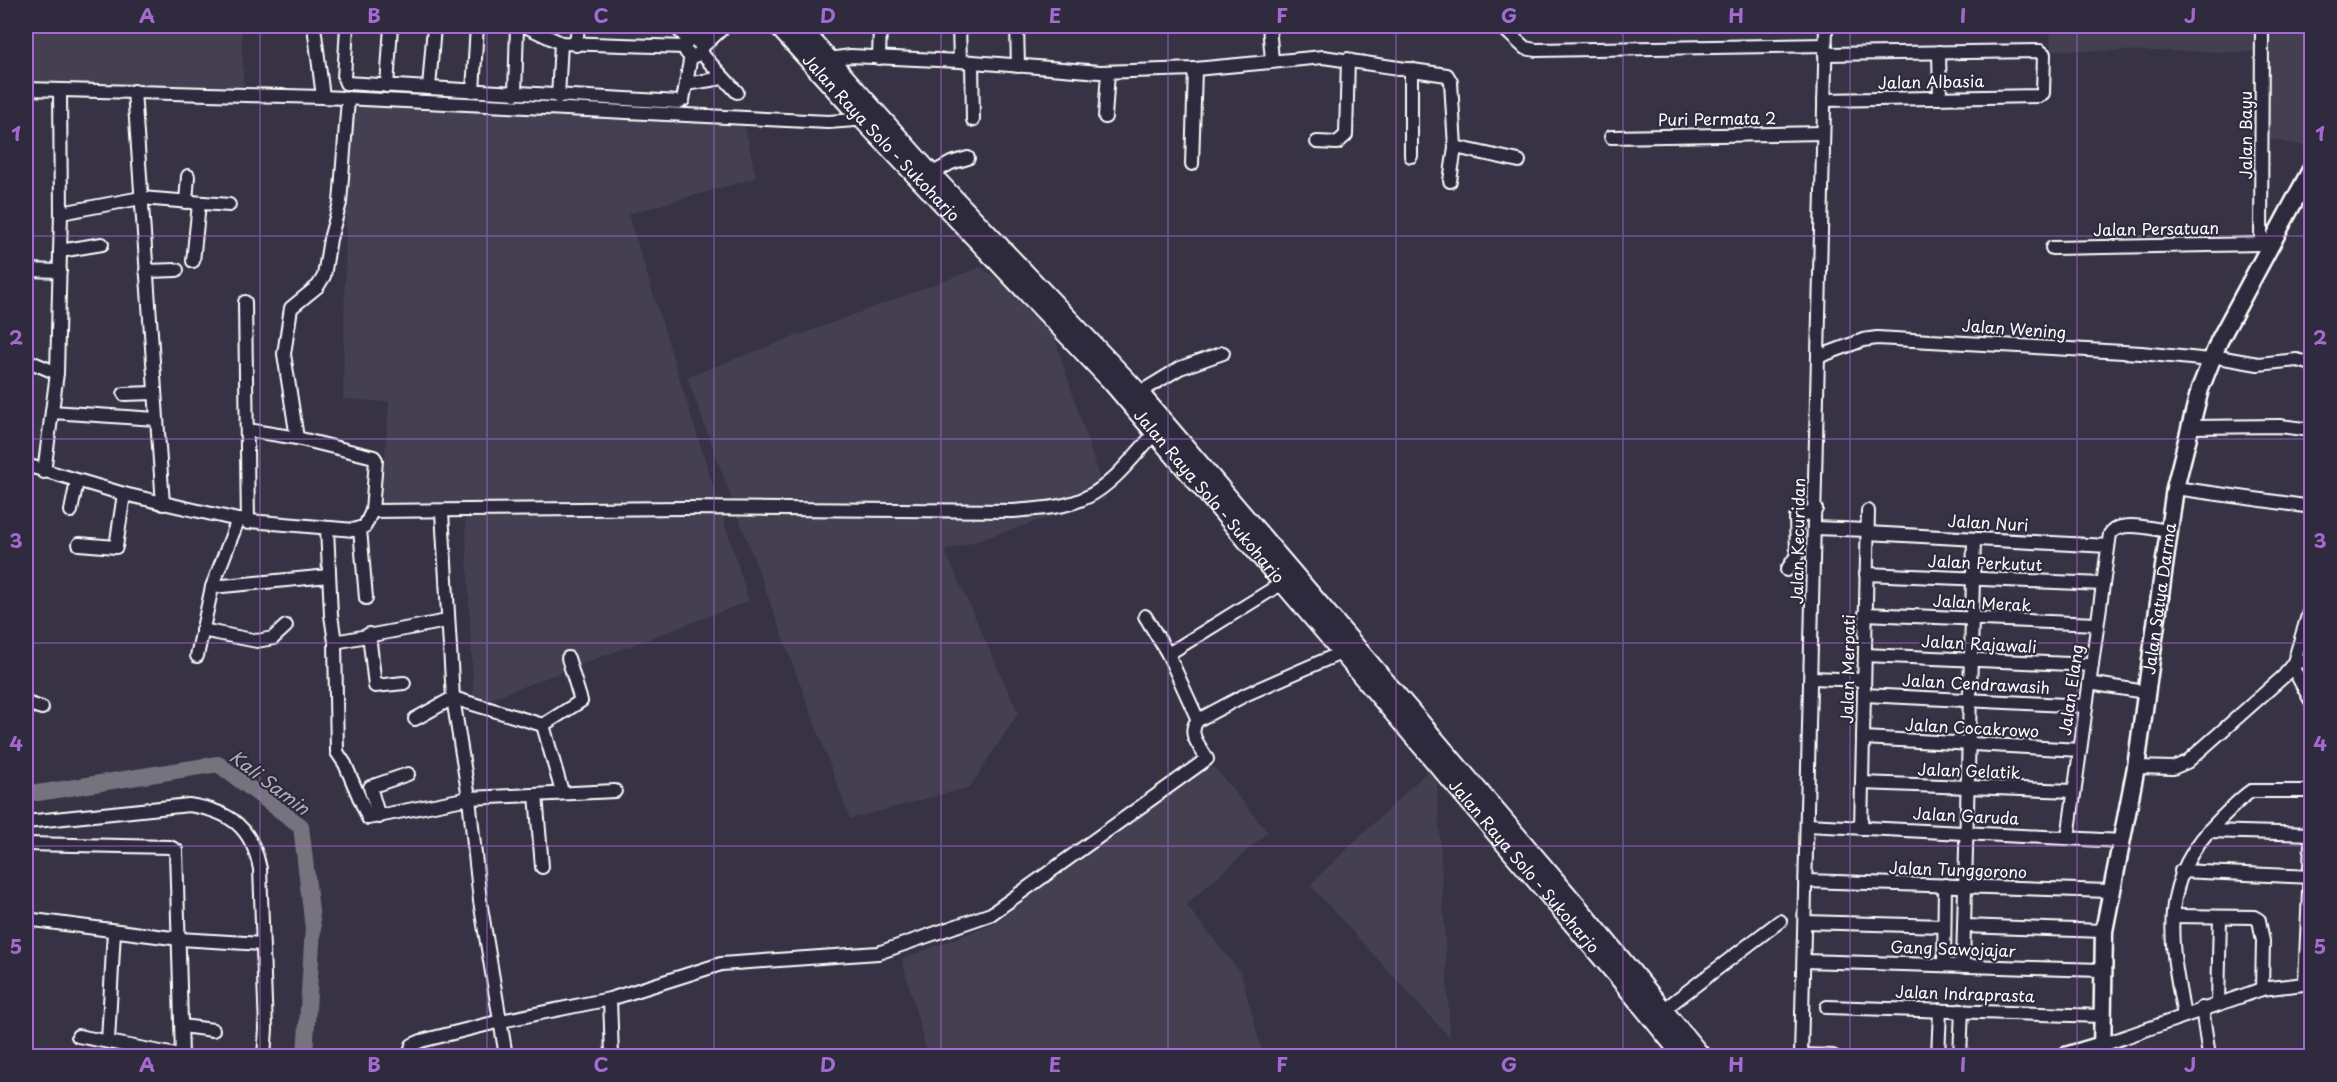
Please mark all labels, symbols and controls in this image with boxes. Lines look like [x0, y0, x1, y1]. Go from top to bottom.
text: A [139, 0, 155, 30]
text: B [367, 0, 381, 30]
text: C [593, 0, 609, 30]
text: D [820, 0, 836, 30]
text: E [1049, 0, 1061, 30]
text: F [1276, 0, 1288, 30]
text: G [1501, 0, 1517, 30]
text: H [1728, 0, 1744, 30]
text: I [1960, 0, 1966, 30]
text: J [2184, 0, 2196, 30]
street label: Jalan Raya Solo - Sukoharjo [797, 48, 966, 226]
street label: Jalan Albasia [1878, 68, 1984, 94]
street label: Jalan Bayu [2233, 91, 2257, 179]
street label: Puri Permata 2 [1658, 105, 1776, 131]
text: 1 [11, 118, 21, 148]
text: 1 [2315, 118, 2325, 148]
street label: Jalan Persatuan [2093, 215, 2219, 241]
street label: Jalan Wening [1961, 312, 2067, 344]
text: 2 [9, 322, 23, 352]
text: 2 [2313, 322, 2327, 352]
street label: Jalan Raya Solo - Sukoharjo [1129, 403, 1291, 588]
street label: Jalan Kecuridan [1784, 478, 1810, 604]
street label: Jalan Nuri [1947, 508, 2029, 536]
street label: Jalan Satya Darma [2136, 521, 2181, 676]
text: 3 [9, 525, 23, 555]
text: 3 [2313, 525, 2327, 555]
street label: Jalan Perkutut [1927, 548, 2043, 576]
street label: Jalan Merak [1932, 587, 2032, 617]
street label: Jalan Merpati [1834, 614, 1860, 724]
street label: Jalan Rajawali [1921, 628, 2037, 658]
street label: Jalan Elang [2052, 643, 2088, 737]
street label: Jalan Cendrawasih [1901, 667, 2051, 699]
street label: Jalan Cocakrowo [1904, 712, 2040, 742]
text: 4 [9, 728, 23, 758]
text: 4 [2313, 728, 2327, 758]
water label: Kali Samin [224, 743, 316, 822]
street label: Jalan Gelatik [1917, 756, 2021, 784]
street label: Jalan Raya Solo - Sukoharjo [1444, 773, 1606, 958]
street label: Jalan Garuda [1912, 800, 2020, 830]
street label: Jalan Tunggorono [1889, 855, 2027, 883]
text: 5 [10, 931, 22, 961]
text: 5 [2314, 931, 2326, 961]
street label: Gang Sawojajar [1890, 934, 2017, 962]
street label: Jalan Indraprasta [1895, 979, 2035, 1007]
text: A [139, 1049, 155, 1079]
text: B [367, 1049, 381, 1079]
text: C [593, 1049, 609, 1079]
text: D [820, 1049, 836, 1079]
text: E [1049, 1049, 1061, 1079]
text: F [1276, 1049, 1288, 1079]
text: G [1501, 1049, 1517, 1079]
text: H [1728, 1049, 1744, 1079]
text: I [1960, 1049, 1966, 1079]
text: J [2184, 1049, 2196, 1079]

